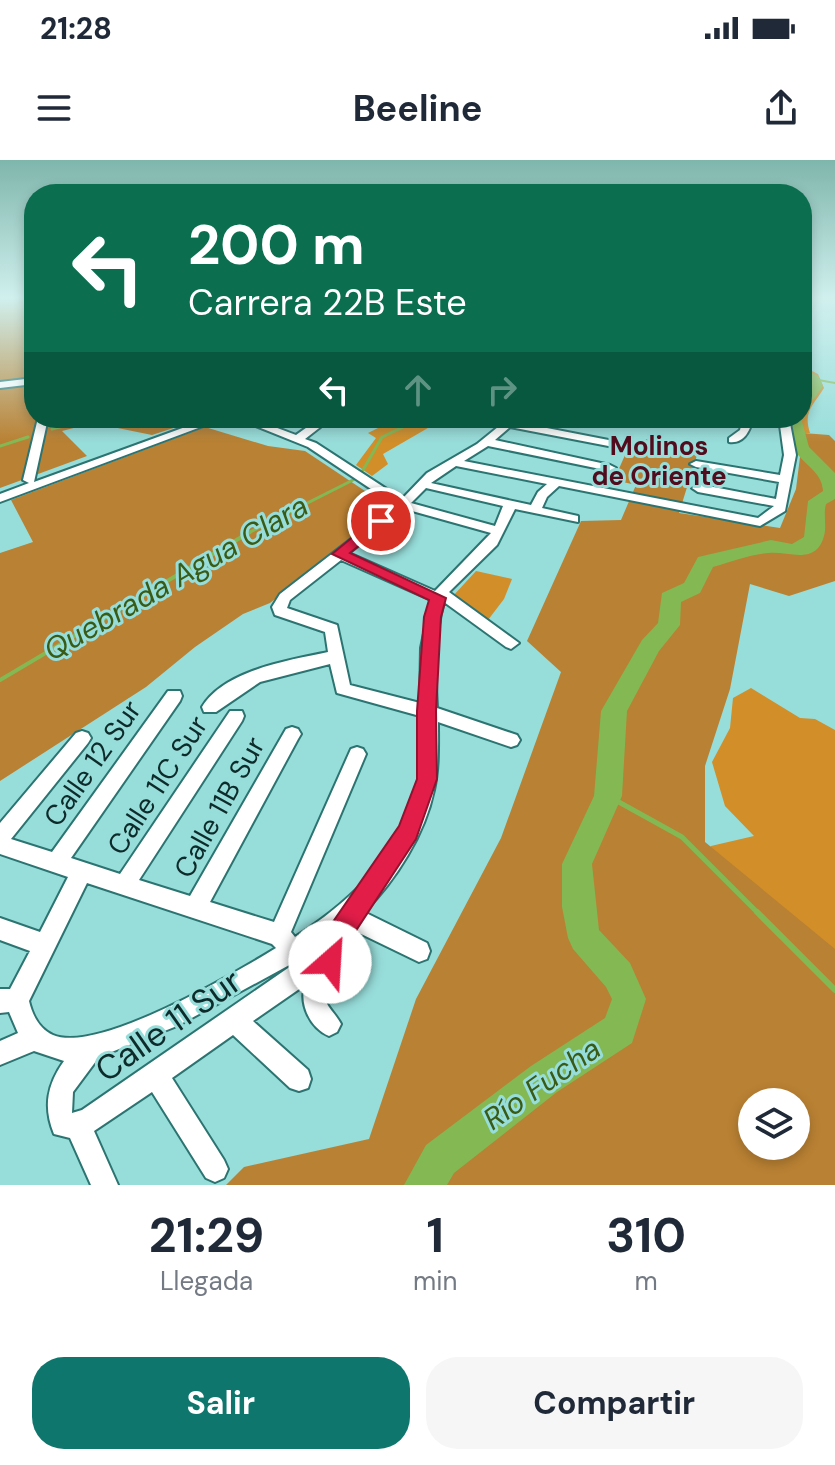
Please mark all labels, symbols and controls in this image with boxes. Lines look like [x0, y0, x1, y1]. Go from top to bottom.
text: 21:28 [40, 9, 112, 48]
text: Beeline [353, 85, 482, 132]
icon: menu [32, 86, 76, 130]
icon: share [759, 86, 803, 130]
text: 200 m [188, 208, 365, 281]
icon: left [56, 216, 160, 320]
text: Carrera 22B Este [188, 279, 467, 326]
icon: left [312, 368, 356, 412]
icon: ahead [396, 368, 440, 412]
icon: right [480, 368, 524, 412]
district label: Molinos de Oriente [591, 429, 727, 493]
water label: Quebrada Agua Clara [36, 486, 315, 669]
pin [347, 487, 415, 555]
icon: arrive [359, 499, 403, 543]
street label: Calle 12 Sur [35, 693, 149, 834]
street label: Calle 11C Sur [99, 709, 216, 862]
street label: Calle 11B Sur [166, 730, 273, 884]
position arrow [288, 920, 372, 1004]
street label: Calle 11 Sur [86, 959, 250, 1092]
water label: Río Fucha [475, 1029, 608, 1138]
map controls [738, 1088, 810, 1160]
button: layers [738, 1088, 810, 1160]
text: 21:29 [149, 1204, 264, 1267]
text: 1 [426, 1204, 444, 1267]
text: 310 [606, 1204, 686, 1267]
text: Llegada [160, 1264, 253, 1298]
text: min [413, 1264, 457, 1298]
text: m [635, 1264, 658, 1298]
button: Salir [32, 1357, 410, 1449]
button: Compartir [426, 1357, 803, 1449]

